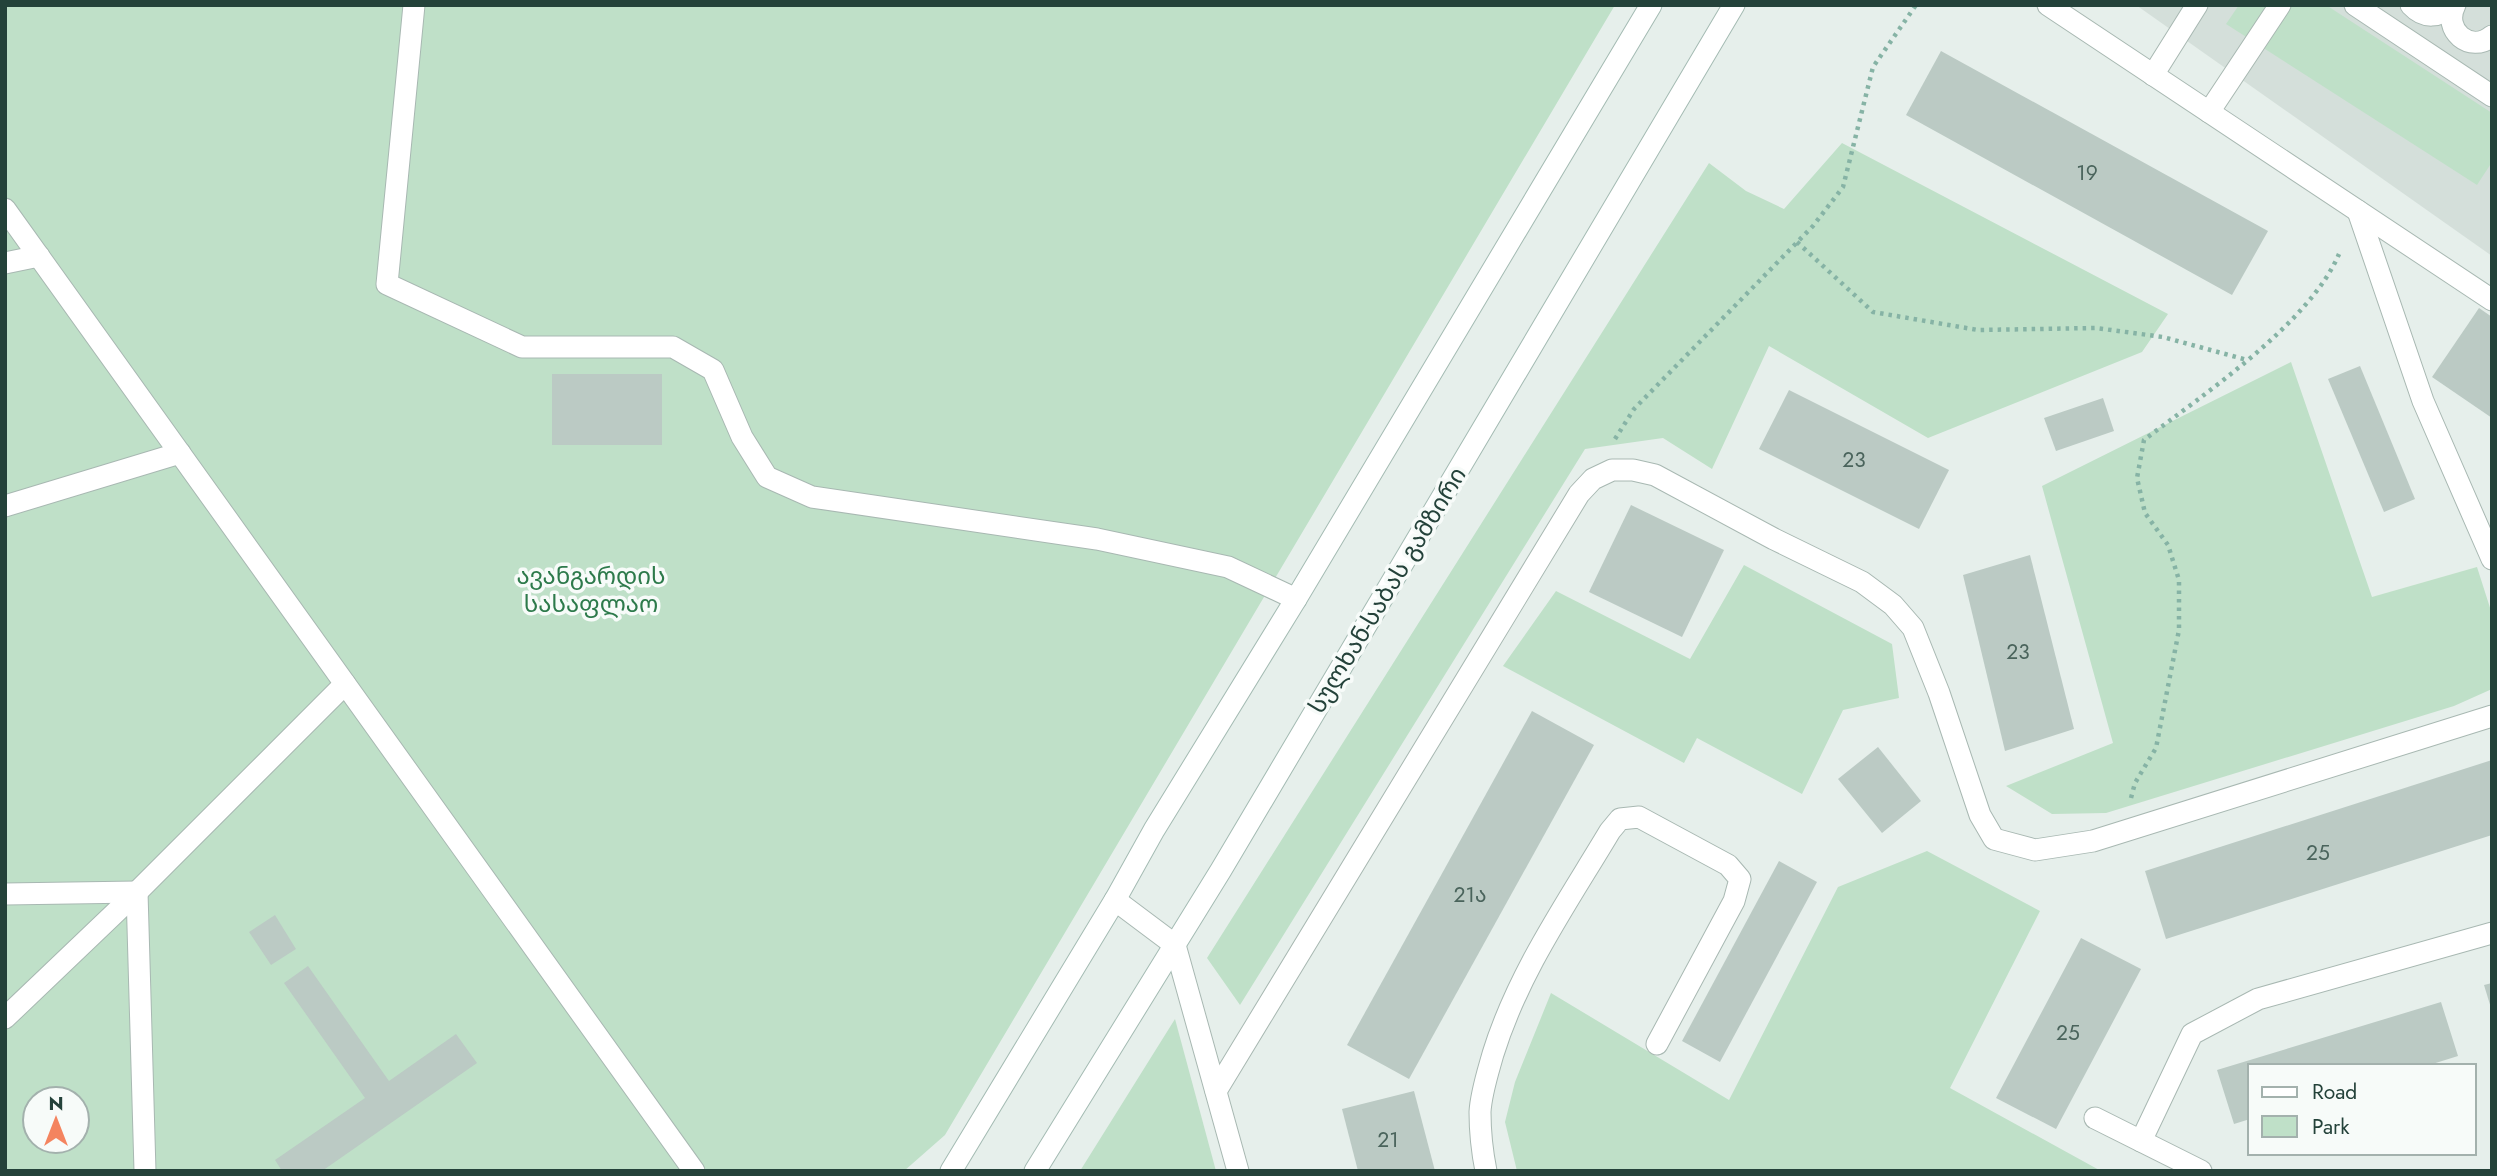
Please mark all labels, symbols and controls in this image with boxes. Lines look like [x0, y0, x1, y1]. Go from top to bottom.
house number: 19 [2076, 158, 2098, 188]
house number: 23 [1842, 445, 1866, 475]
street label: სულხან-საბას გამზირი [1299, 460, 1475, 720]
park label: ავანგარდის სასაფლაო [516, 558, 666, 621]
house number: 23 [2006, 637, 2030, 667]
house number: 25 [2306, 838, 2330, 868]
house number: 21ა [1454, 880, 1486, 910]
house number: 25 [2056, 1018, 2080, 1048]
legend [2248, 1064, 2476, 1155]
text: Road [2312, 1077, 2357, 1107]
north arrow [21, 1085, 91, 1155]
text: N [48, 1090, 64, 1117]
text: Park [2312, 1112, 2350, 1142]
house number: 21 [1377, 1125, 1399, 1155]

